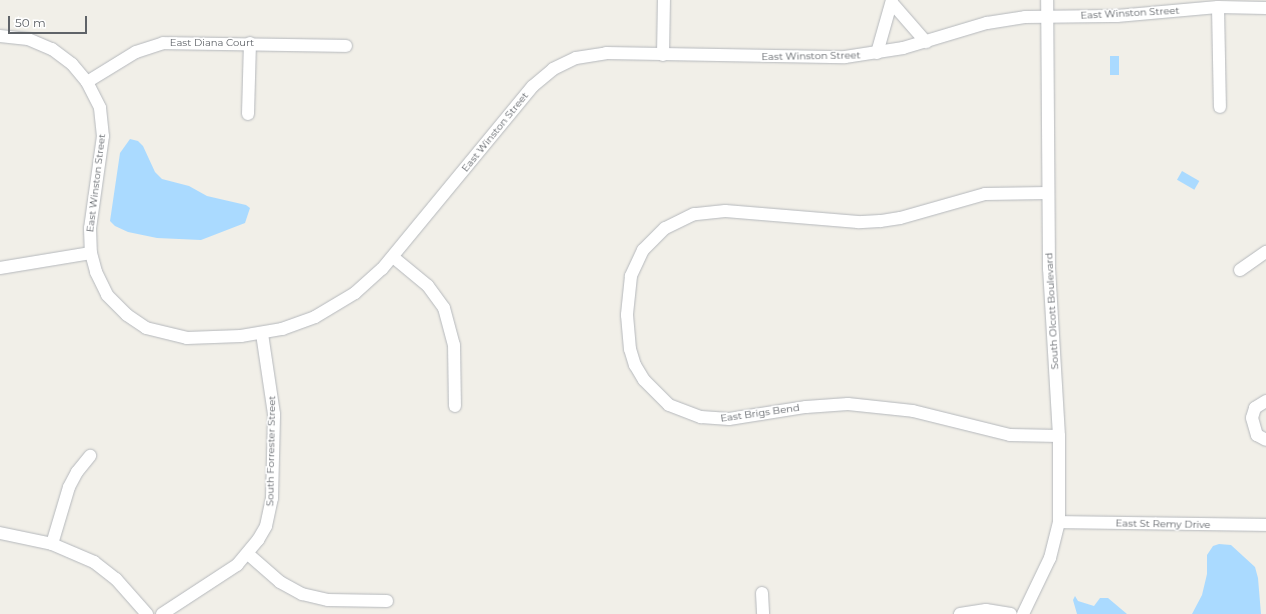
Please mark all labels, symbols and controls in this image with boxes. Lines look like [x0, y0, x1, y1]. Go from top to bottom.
street label: East Winston Street [1080, 4, 1180, 22]
scale bar [10, 8, 89, 34]
text: 50 m [15, 15, 46, 30]
street label: East Diana Court [170, 37, 254, 49]
street label: East Winston Street [761, 49, 861, 63]
street label: East Winston Street [459, 90, 531, 174]
street label: East Winston Street [84, 133, 108, 233]
street label: South Olcott Boulevard [1043, 252, 1061, 370]
street label: South Forrester Street [264, 396, 278, 506]
street label: East Brigs Bend [720, 402, 800, 424]
street label: East St Remy Drive [1115, 517, 1211, 531]

